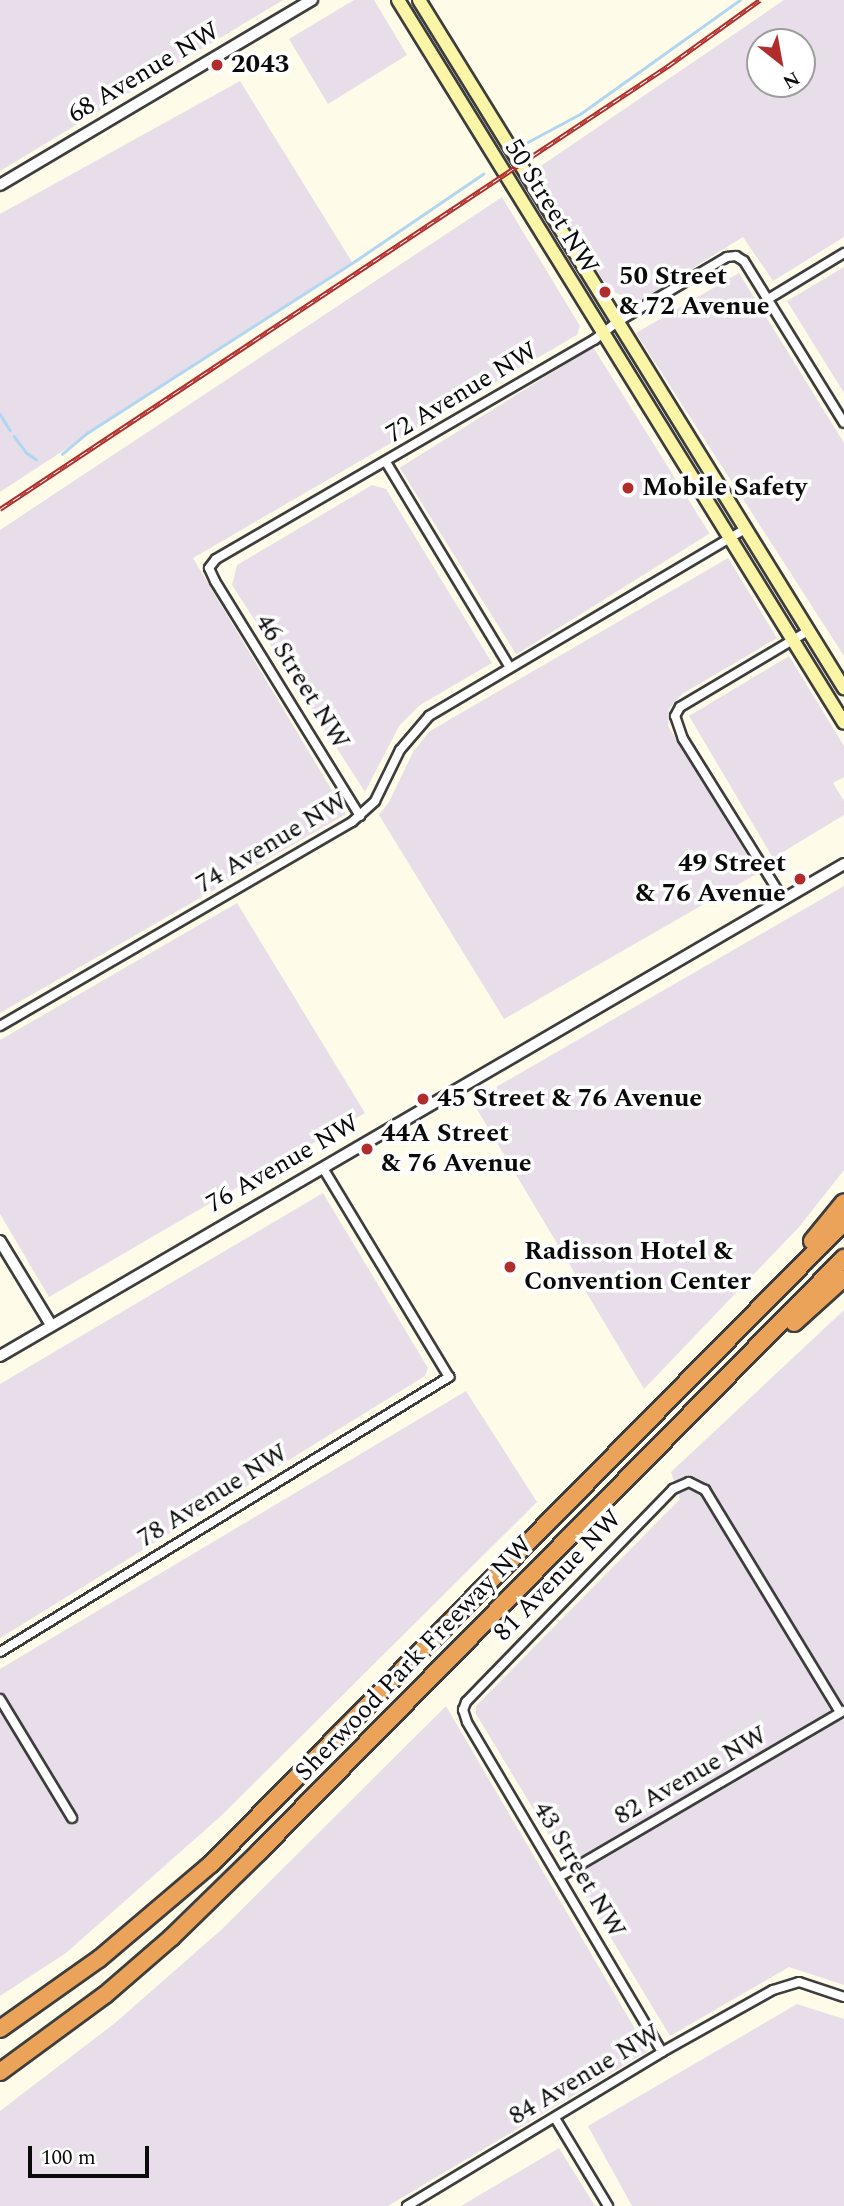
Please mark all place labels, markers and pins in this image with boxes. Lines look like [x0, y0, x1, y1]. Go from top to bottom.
place label: 2043 [231, 49, 289, 81]
marker: 2043 [209, 57, 225, 73]
place label: 50 Street & 72 Avenue [619, 261, 770, 322]
marker: 50 Street & 72 Avenue [597, 284, 613, 300]
place label: Mobile Safety [642, 472, 807, 504]
marker: Mobile Safety [620, 480, 636, 496]
place label: 49 Street & 76 Avenue [635, 848, 786, 910]
marker: 49 Street & 76 Avenue [792, 871, 808, 887]
place label: 45 Street & 76 Avenue [437, 1083, 702, 1115]
marker: 45 Street & 76 Avenue [415, 1091, 431, 1107]
place label: 44A Street & 76 Avenue [381, 1118, 532, 1180]
marker: 44A Street & 76 Avenue [359, 1141, 375, 1157]
place label: Radisson Hotel & Convention Center [524, 1236, 751, 1298]
marker: Radisson Hotel & Convention Center [502, 1259, 518, 1275]

